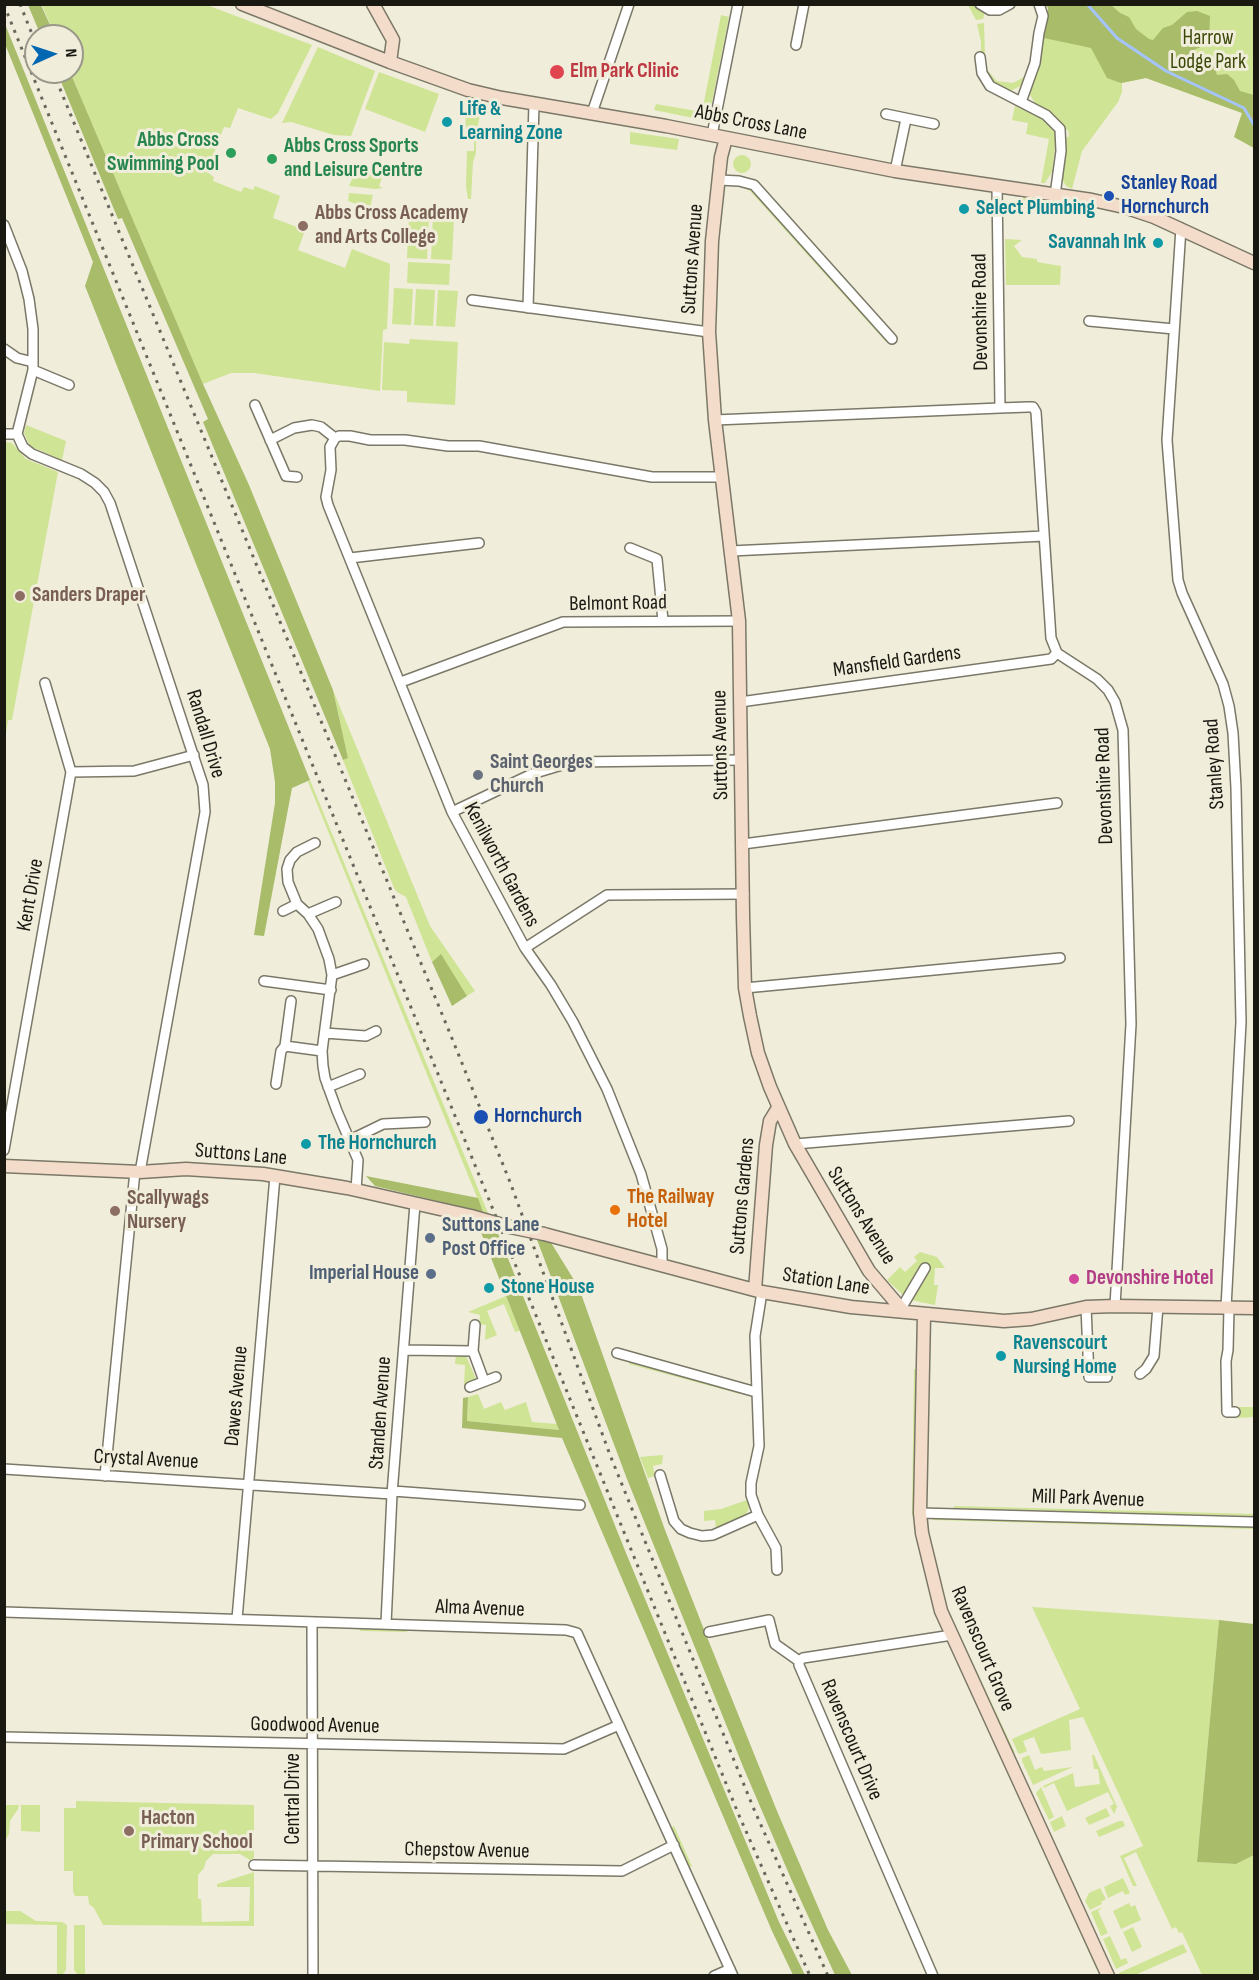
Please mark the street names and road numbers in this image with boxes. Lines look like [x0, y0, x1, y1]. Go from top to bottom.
street label: Abbs Cross Lane [693, 100, 809, 146]
street label: Suttons Avenue [677, 203, 709, 315]
street label: Devonshire Road [967, 253, 995, 371]
street label: Belmont Road [569, 591, 667, 617]
street label: Mansfield Gardens [832, 641, 962, 683]
street label: Randall Drive [180, 687, 230, 781]
street label: Suttons Avenue [707, 690, 735, 800]
street label: Stanley Road [1199, 718, 1231, 810]
street label: Devonshire Road [1090, 727, 1120, 845]
street label: Kenilworth Gardens [458, 798, 544, 932]
street label: Kent Drive [12, 857, 50, 933]
street label: Suttons Gardens [725, 1137, 761, 1255]
street label: Suttons Lane [194, 1138, 288, 1172]
street label: Suttons Avenue [821, 1163, 901, 1269]
street label: Station Lane [781, 1263, 871, 1301]
street label: Dawes Avenue [220, 1345, 254, 1447]
street label: Standen Avenue [364, 1356, 398, 1470]
street label: Crystal Avenue [93, 1445, 199, 1475]
street label: Mill Park Avenue [1031, 1484, 1145, 1514]
street label: Ravenscourt Grove [944, 1583, 1020, 1715]
street label: Alma Avenue [435, 1595, 525, 1623]
street label: Ravenscourt Drive [814, 1676, 888, 1804]
street label: Goodwood Avenue [250, 1712, 380, 1740]
street label: Central Drive [281, 1753, 307, 1845]
street label: Chepstow Avenue [404, 1837, 530, 1865]

